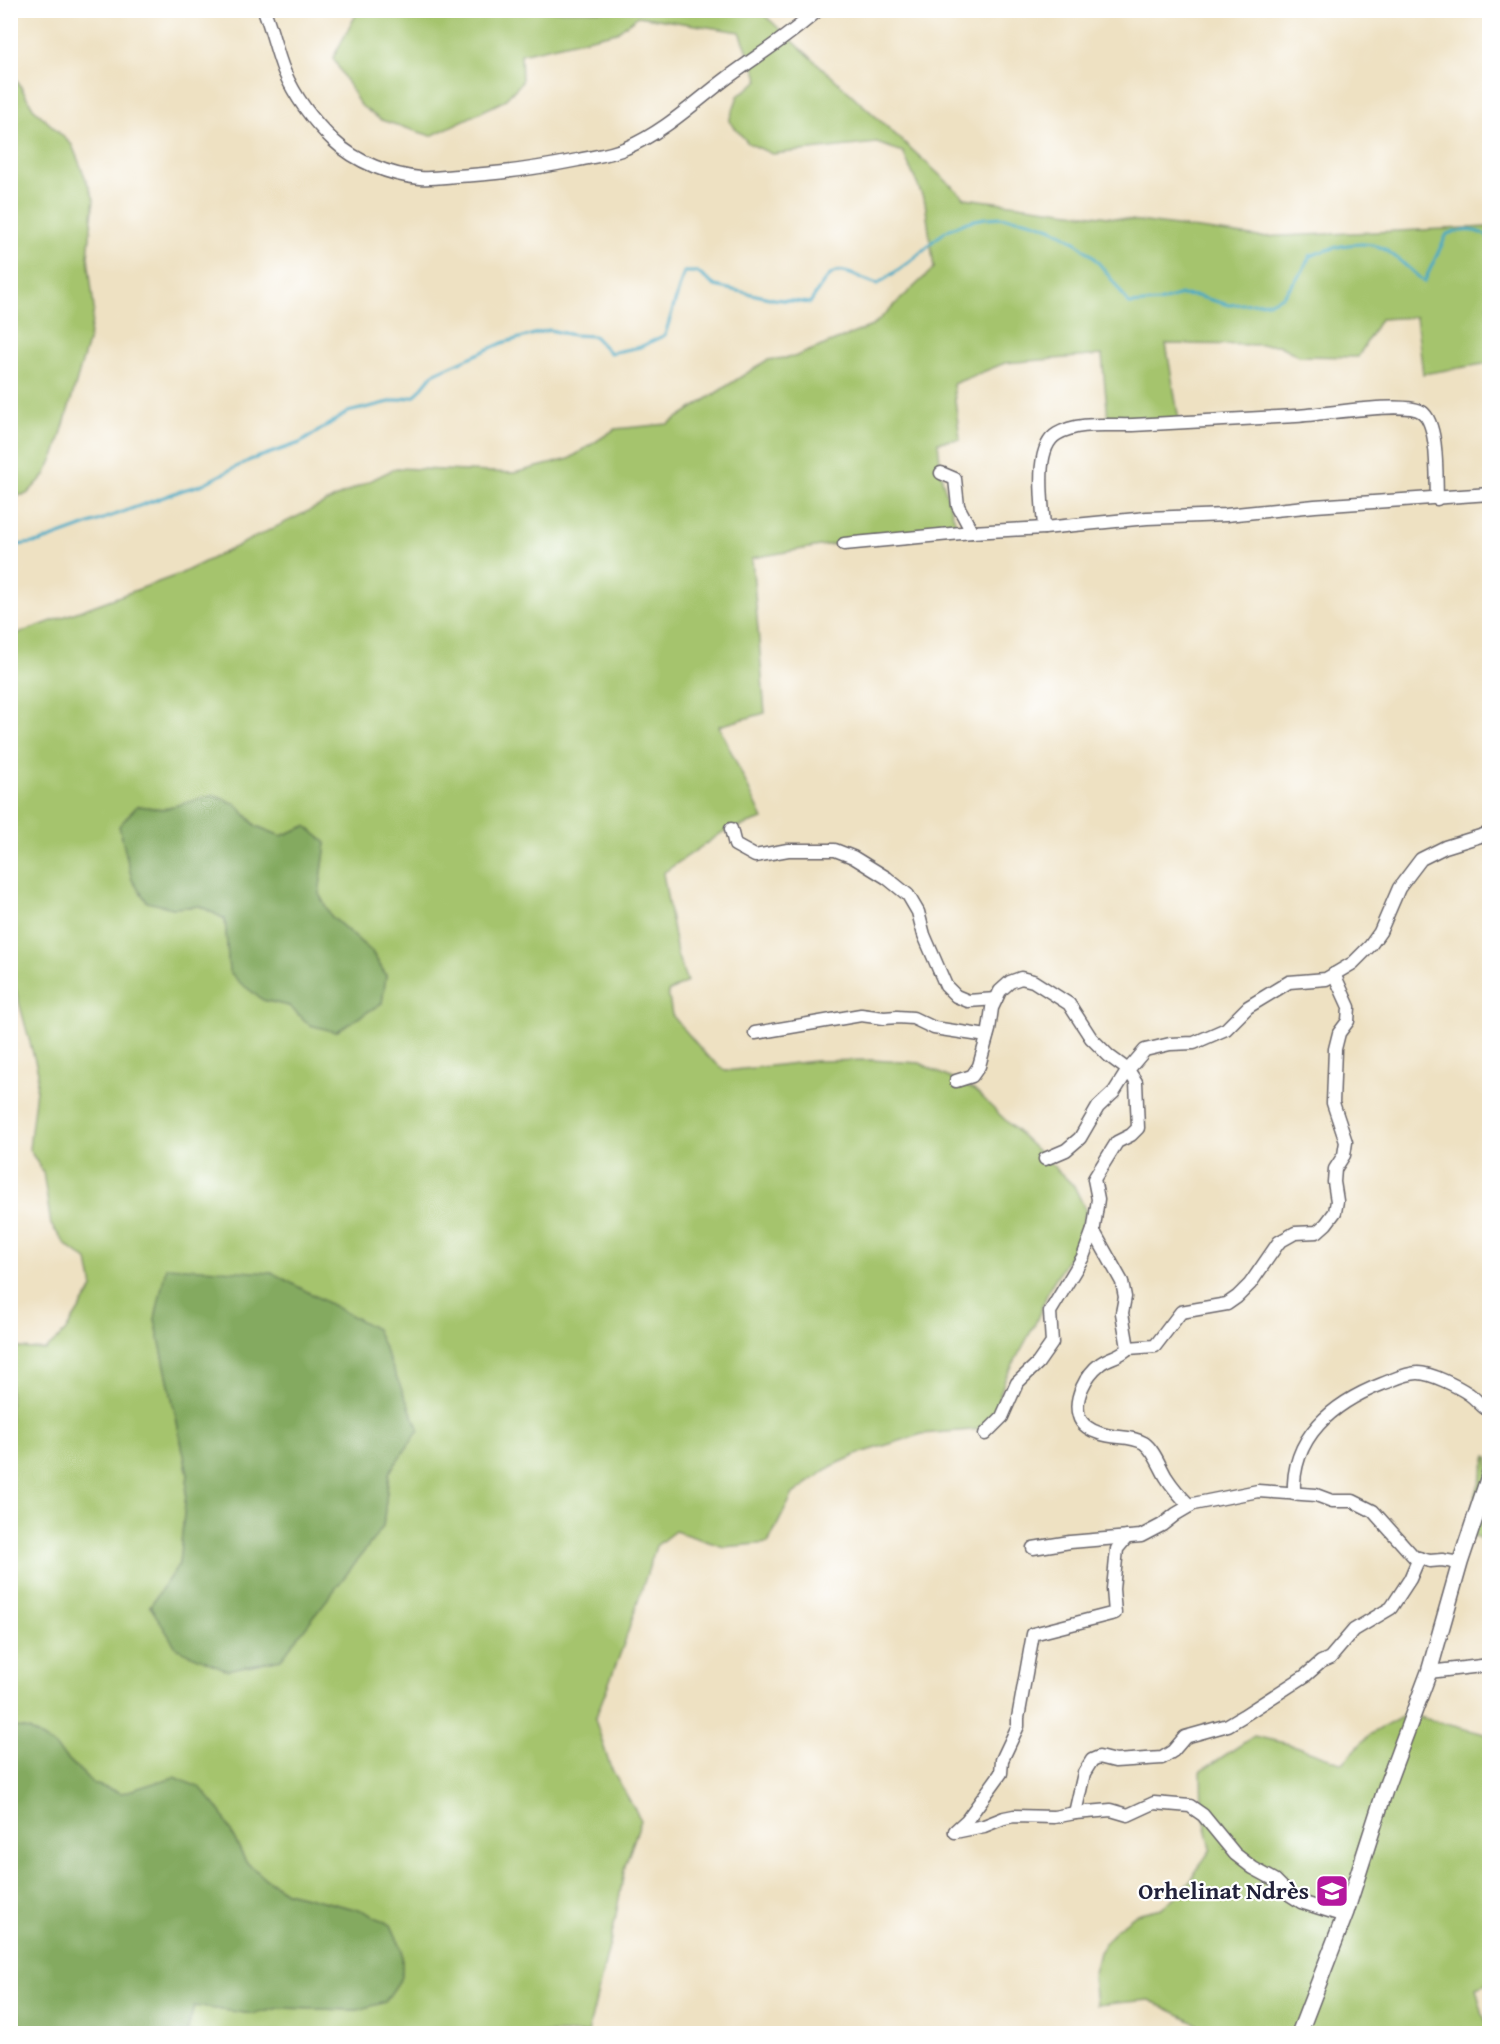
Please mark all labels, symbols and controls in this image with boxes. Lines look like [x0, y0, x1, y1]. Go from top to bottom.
place label: Orhelinat Ndrès [1138, 1873, 1309, 1908]
school or university icon: Orhelinat Ndrès [1314, 1873, 1350, 1909]

